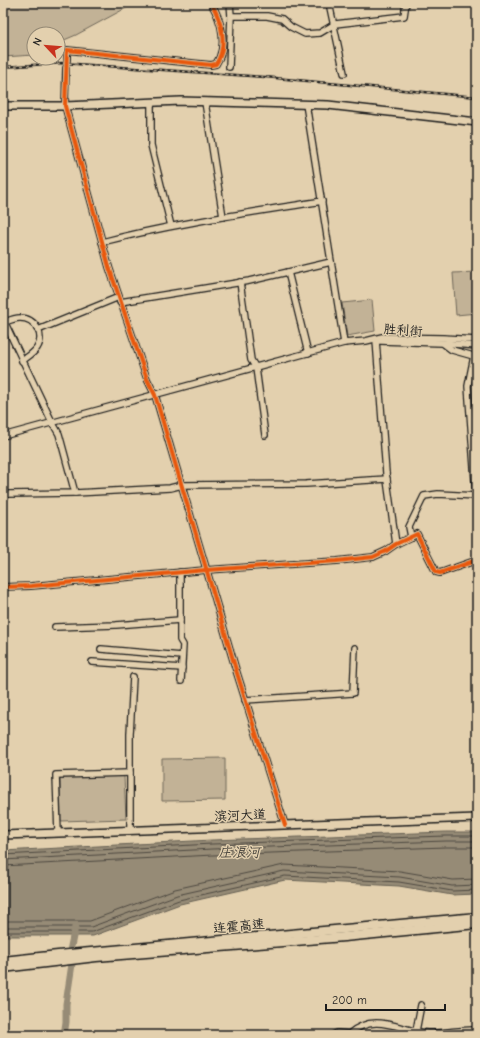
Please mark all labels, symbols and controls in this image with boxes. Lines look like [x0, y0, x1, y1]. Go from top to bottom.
north arrow [26, 26, 66, 66]
text: N [30, 36, 45, 48]
street label: 胜利街 [383, 321, 423, 339]
street label: 滨河大道 [214, 807, 266, 823]
water label: 庄浪河 [218, 844, 262, 861]
street label: 连霍高速 [212, 916, 266, 936]
scale bar [326, 986, 445, 1012]
text: 200 m [332, 993, 367, 1007]

